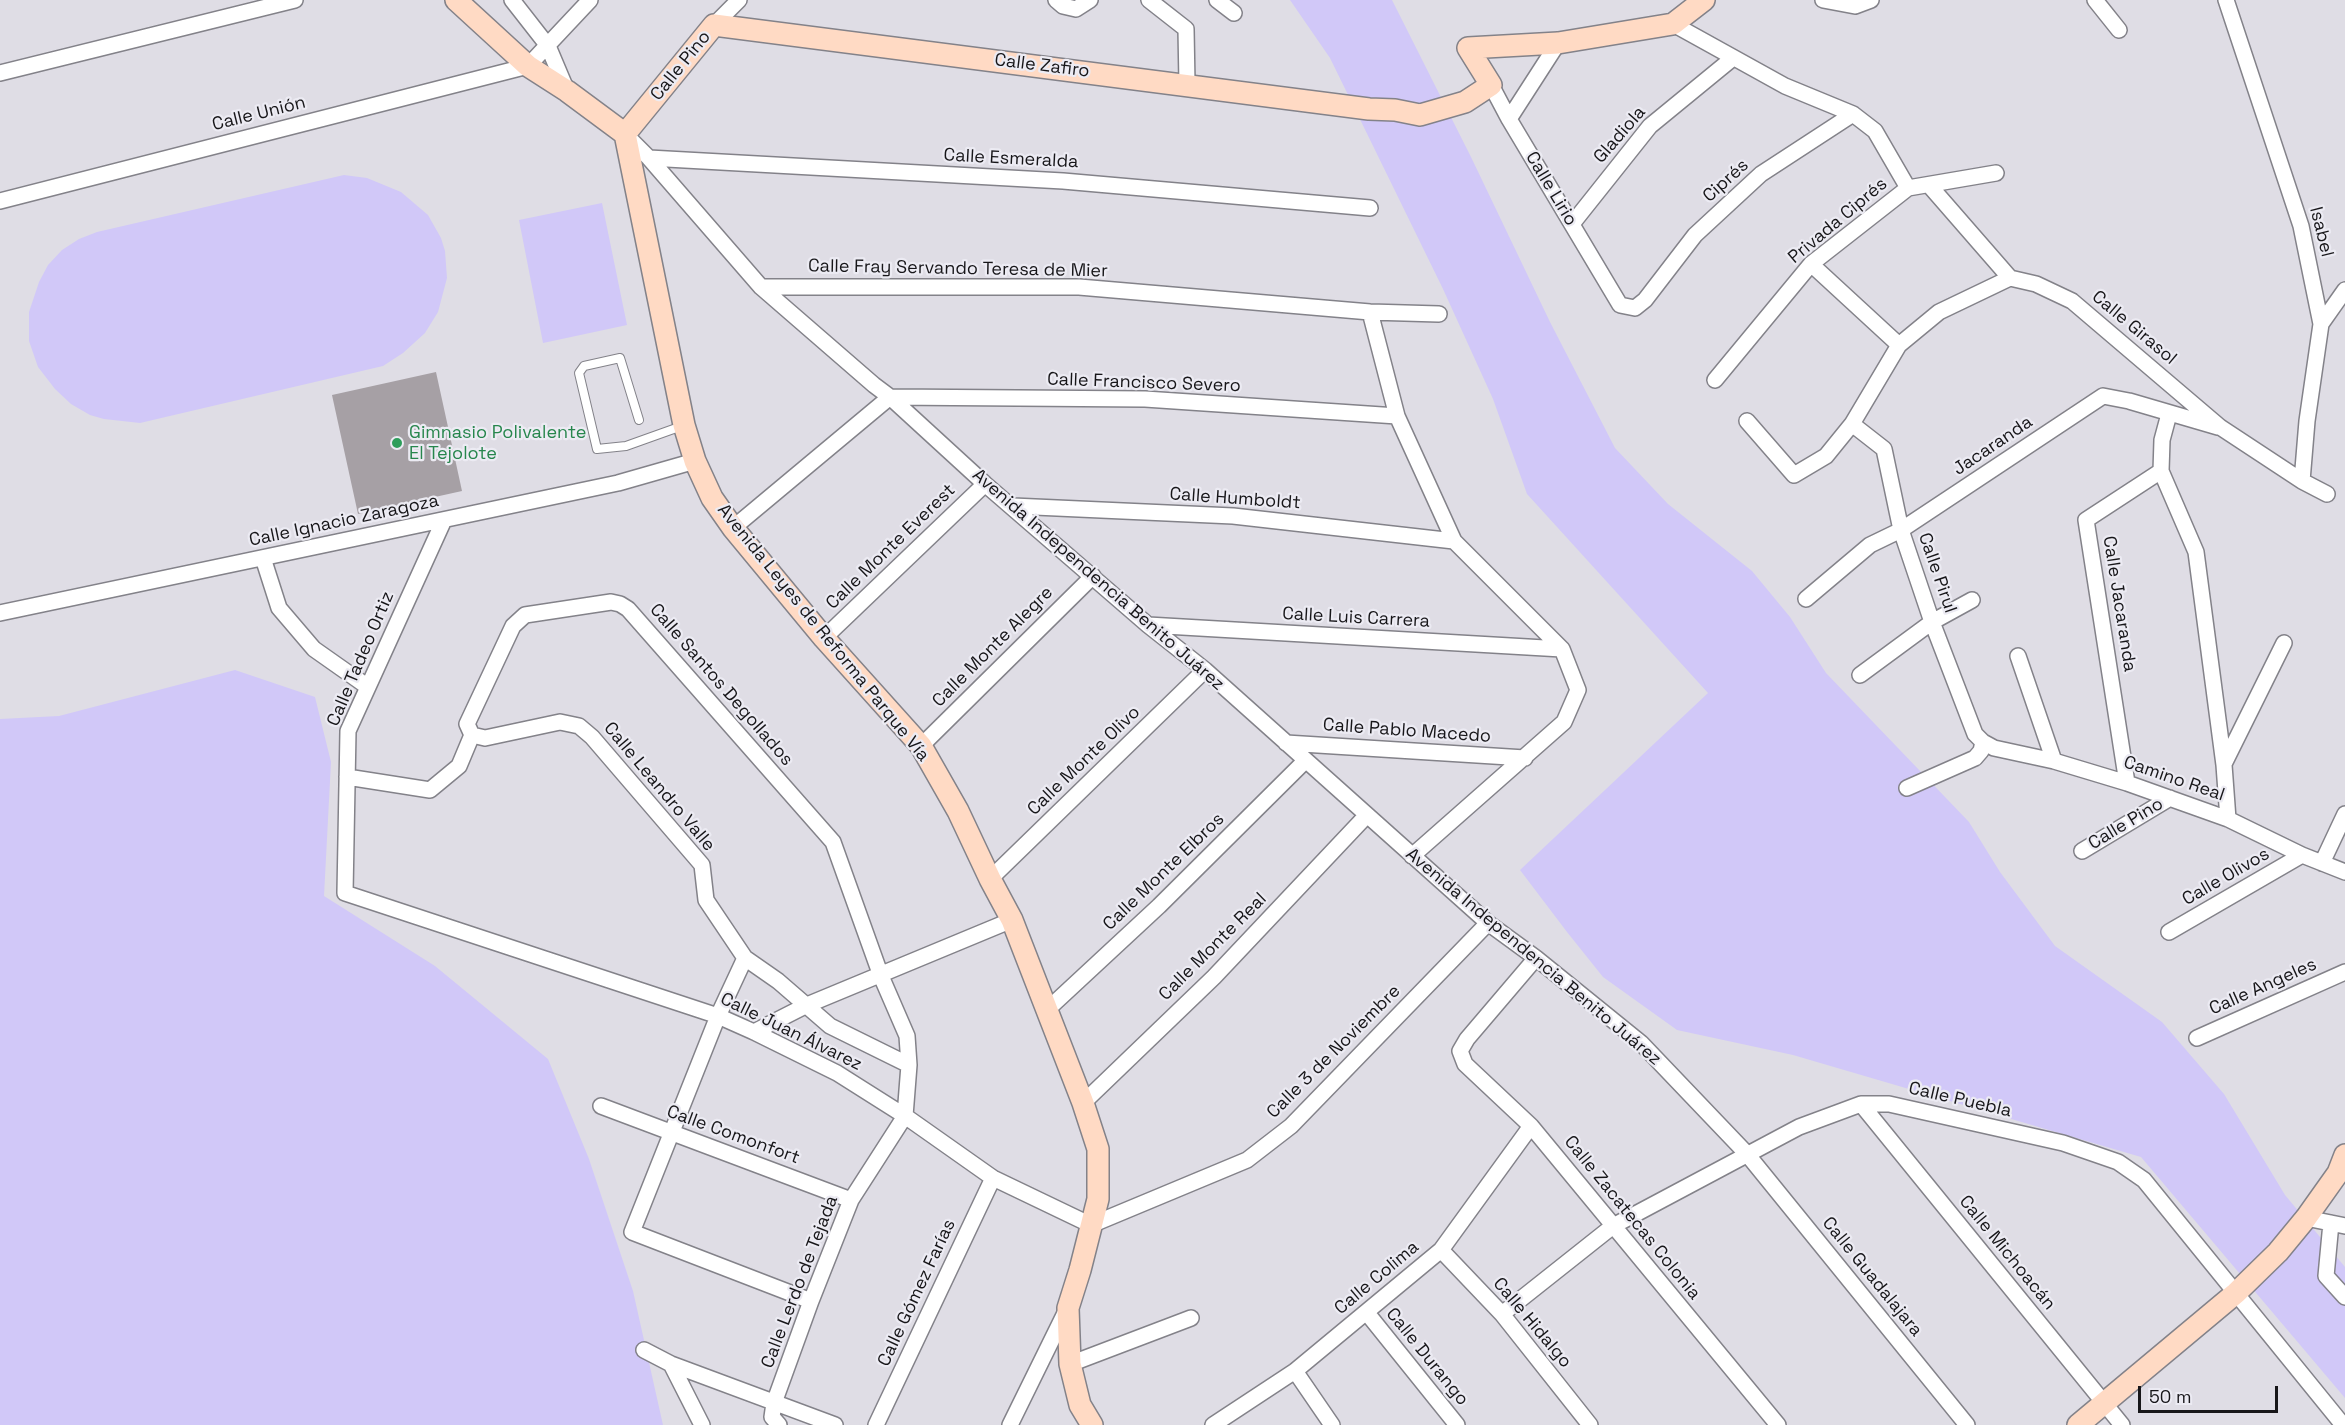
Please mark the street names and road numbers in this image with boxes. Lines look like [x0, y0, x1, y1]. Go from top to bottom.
street label: Calle Pino [646, 27, 716, 105]
street label: Calle Zafiro [993, 49, 1091, 83]
street label: Calle Unión [210, 92, 308, 136]
street label: Gladiola [1589, 102, 1651, 168]
street label: Calle Esmeralda [943, 145, 1079, 173]
street label: Calle Lirio [1520, 148, 1582, 230]
street label: Ciprés [1699, 155, 1753, 207]
street label: Privada Ciprés [1784, 173, 1892, 269]
street label: Isabel [2304, 205, 2338, 259]
street label: Calle Fray Servando Teresa de Mier [808, 256, 1108, 282]
street label: Calle Girasol [2087, 286, 2181, 370]
street label: Calle Francisco Severo [1047, 369, 1241, 397]
street label: Jacaranda [1949, 412, 2037, 480]
street label: Avenida Independencia Benito Juárez [968, 465, 1228, 695]
street label: Calle Monte Everest [822, 480, 960, 614]
street label: Calle Humboldt [1169, 484, 1301, 514]
street label: Calle Ignacio Zaragoza [247, 490, 441, 552]
street label: Avenida Leyes de Reforma Parque Vía [712, 500, 934, 766]
street label: Calle Pirul [1913, 530, 1961, 616]
street label: Calle Jacaranda [2098, 535, 2140, 673]
street label: Calle Monte Alegre [928, 582, 1058, 712]
street label: Calle Tadeo Ortiz [323, 588, 399, 730]
street label: Calle Santos Degollados [645, 600, 797, 770]
street label: Calle Luis Carrera [1282, 603, 1430, 633]
street label: Calle Monte Olivo [1023, 702, 1145, 820]
street label: Calle Pablo Macedo [1322, 714, 1492, 748]
street label: Calle Leandro Valle [599, 718, 719, 856]
street label: Camino Real [2121, 752, 2227, 806]
street label: Calle Pino [2085, 793, 2167, 855]
street label: Calle Monte Elbros [1099, 809, 1229, 935]
street label: Calle Olivos [2179, 843, 2273, 911]
street label: Avenida Independencia Benito Juárez [1401, 844, 1665, 1070]
street label: Calle Monte Real [1155, 889, 1271, 1005]
street label: Calle Angeles [2206, 954, 2320, 1020]
street label: Calle 3 de Noviembre [1263, 981, 1405, 1123]
street label: Calle Juan Álvarez [717, 988, 865, 1076]
street label: Calle Puebla [1906, 1078, 2014, 1122]
street label: Calle Comonfort [664, 1101, 802, 1169]
street label: Calle Zacatecas Colonia [1559, 1132, 1705, 1304]
street label: Calle Michoacán [1954, 1191, 2060, 1315]
street label: Calle Lerdo de Tejada [757, 1193, 843, 1371]
street label: Calle Guadalajara [1817, 1213, 1927, 1341]
street label: Calle Gómez Farías [873, 1216, 961, 1370]
street label: Calle Colima [1330, 1237, 1424, 1319]
street label: Calle Hidalgo [1488, 1273, 1576, 1373]
street label: Calle Durango [1381, 1304, 1473, 1410]

